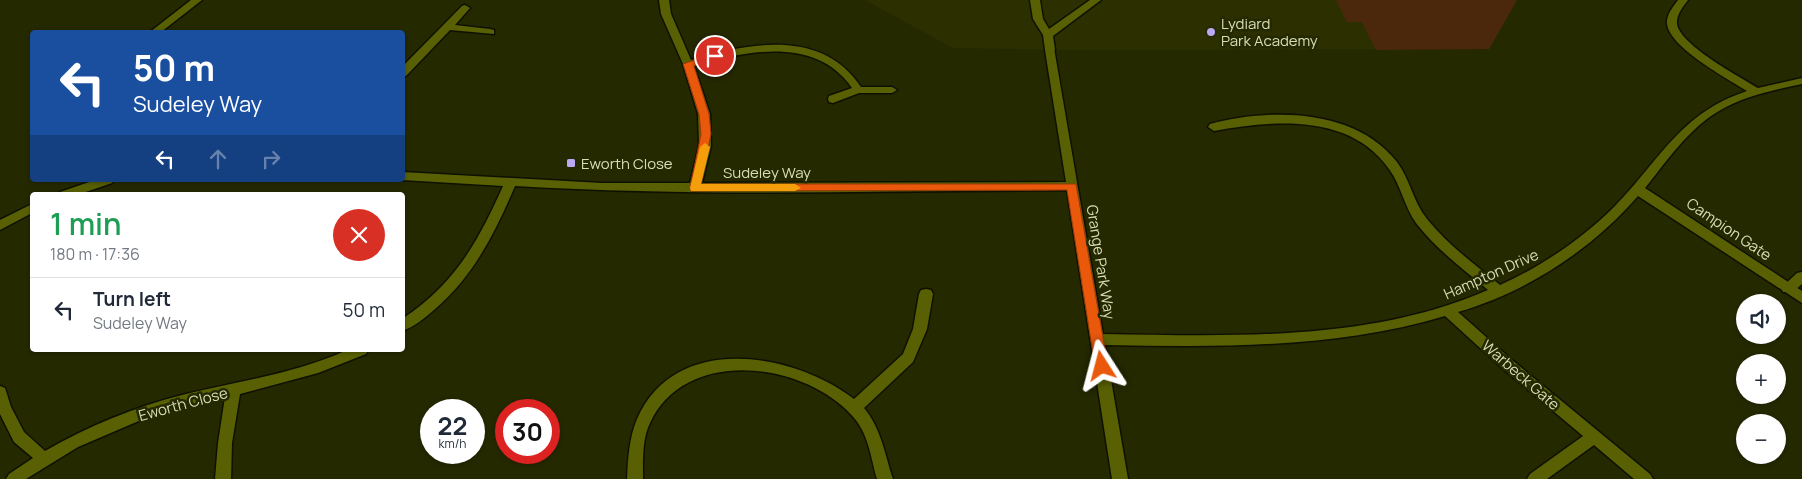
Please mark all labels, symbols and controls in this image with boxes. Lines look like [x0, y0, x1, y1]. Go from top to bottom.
place label: Lydiard Park Academy [1221, 13, 1318, 51]
marker: Lydiard Park Academy [1205, 26, 1217, 38]
pin [694, 35, 736, 77]
icon: arrive [701, 42, 729, 70]
text: 50 m [133, 44, 215, 92]
icon: left [50, 50, 115, 115]
text: Sudeley Way [133, 89, 262, 119]
icon: left [151, 145, 179, 173]
icon: ahead [204, 145, 232, 173]
icon: right [257, 145, 285, 173]
place label: Eworth Close [581, 153, 673, 174]
marker: Eworth Close [565, 157, 577, 169]
street label: Sudeley Way [723, 162, 811, 183]
street label: Campion Gate [1682, 193, 1776, 265]
text: 1 min [50, 203, 122, 244]
street label: Grange Park Way [1082, 203, 1120, 321]
button: close [333, 209, 385, 261]
text: 180 m · 17:36 [50, 243, 140, 265]
street label: Hampton Drive [1440, 244, 1542, 304]
text: Turn left [93, 286, 171, 312]
map controls [1736, 294, 1786, 464]
button: sound [1736, 294, 1786, 344]
icon: left [50, 296, 78, 324]
text: 50 m [343, 297, 385, 323]
text: Sudeley Way [93, 312, 187, 334]
street label: Warbeck Gate [1478, 335, 1565, 415]
position arrow [1075, 339, 1127, 391]
button: + [1736, 354, 1786, 404]
street label: Eworth Close [136, 382, 230, 426]
speed limit sign: 30 [495, 399, 560, 464]
text: 22 [438, 408, 467, 443]
button: − [1736, 414, 1786, 464]
text: km/h [439, 435, 466, 452]

